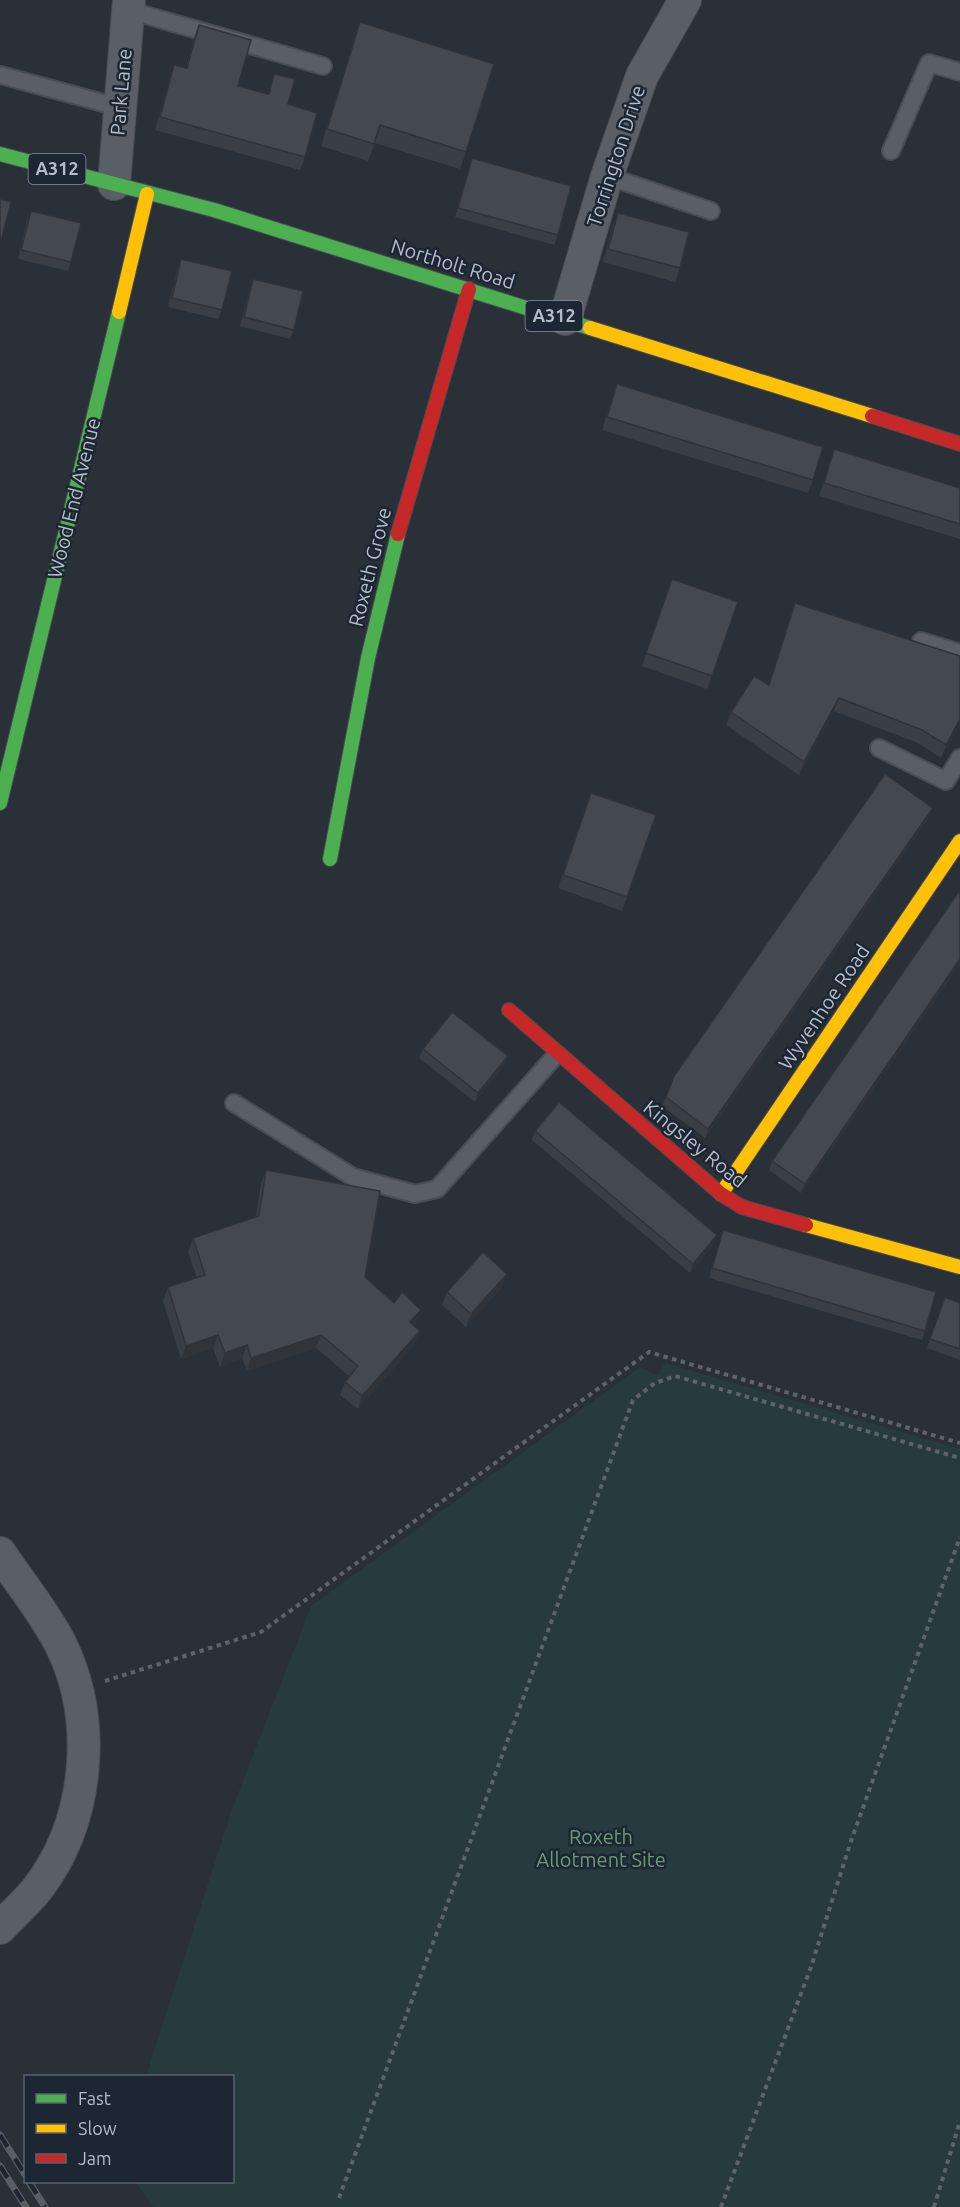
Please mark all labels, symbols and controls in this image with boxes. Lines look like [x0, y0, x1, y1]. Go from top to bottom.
street label: Park Lane [105, 47, 136, 136]
street label: Torrington Drive [582, 82, 649, 230]
road number: A312 [28, 154, 86, 184]
street label: Northolt Road [388, 234, 518, 293]
road number: A312 [526, 301, 582, 331]
street label: Wood End Avenue [42, 415, 105, 580]
street label: Roxeth Grove [344, 505, 395, 629]
street label: Wyvenhoe Road [773, 940, 874, 1073]
street label: Kingsley Road [639, 1095, 751, 1192]
park label: Roxeth Allotment Site [536, 1825, 666, 1871]
legend [24, 2075, 234, 2183]
text: Fast [78, 2088, 111, 2108]
text: Slow [78, 2118, 117, 2138]
text: Jam [78, 2148, 112, 2168]

